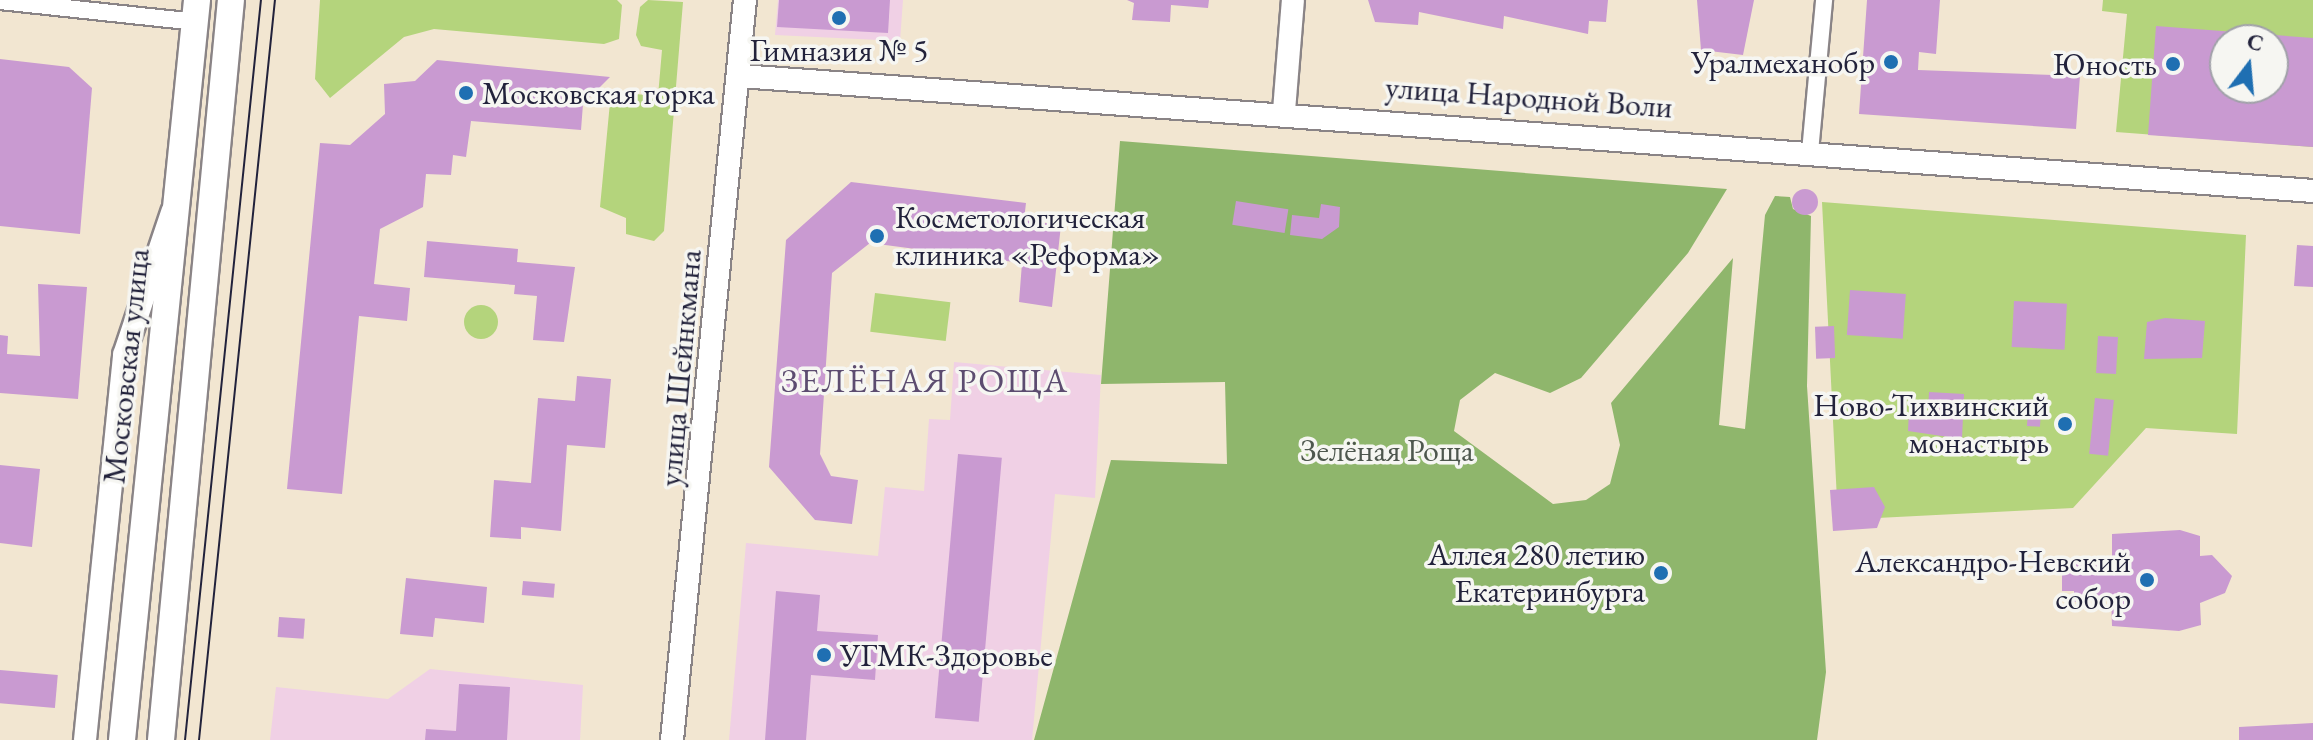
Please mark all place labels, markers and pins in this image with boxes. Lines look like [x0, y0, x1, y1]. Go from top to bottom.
marker: Гимназия № 5 [830, 9, 848, 27]
place label: Гимназия № 5 [750, 31, 928, 69]
place label: Уралмеханобр [1691, 43, 1875, 81]
place label: Юность [2053, 45, 2157, 83]
marker: Уралмеханобр [1882, 53, 1900, 71]
marker: Юность [2164, 55, 2182, 73]
place label: Московская горка [482, 74, 715, 112]
marker: Московская горка [457, 84, 475, 102]
place label: Косметологическая клиника «Реформа» [895, 199, 1160, 274]
marker: Косметологическая клиника «Реформа» [866, 225, 888, 247]
place label: Ново-Тихвинский монастырь [1813, 387, 2049, 462]
marker: Ново-Тихвинский монастырь [2056, 415, 2074, 433]
place label: Аллея 280 летию Екатеринбурга [1427, 536, 1645, 611]
place label: Александро-Невский собор [1855, 543, 2131, 618]
marker: Аллея 280 летию Екатеринбурга [1652, 564, 1670, 582]
marker: Александро-Невский собор [2138, 571, 2156, 589]
place label: УГМК-Здоровье [840, 636, 1053, 674]
marker: УГМК-Здоровье [815, 646, 833, 664]

